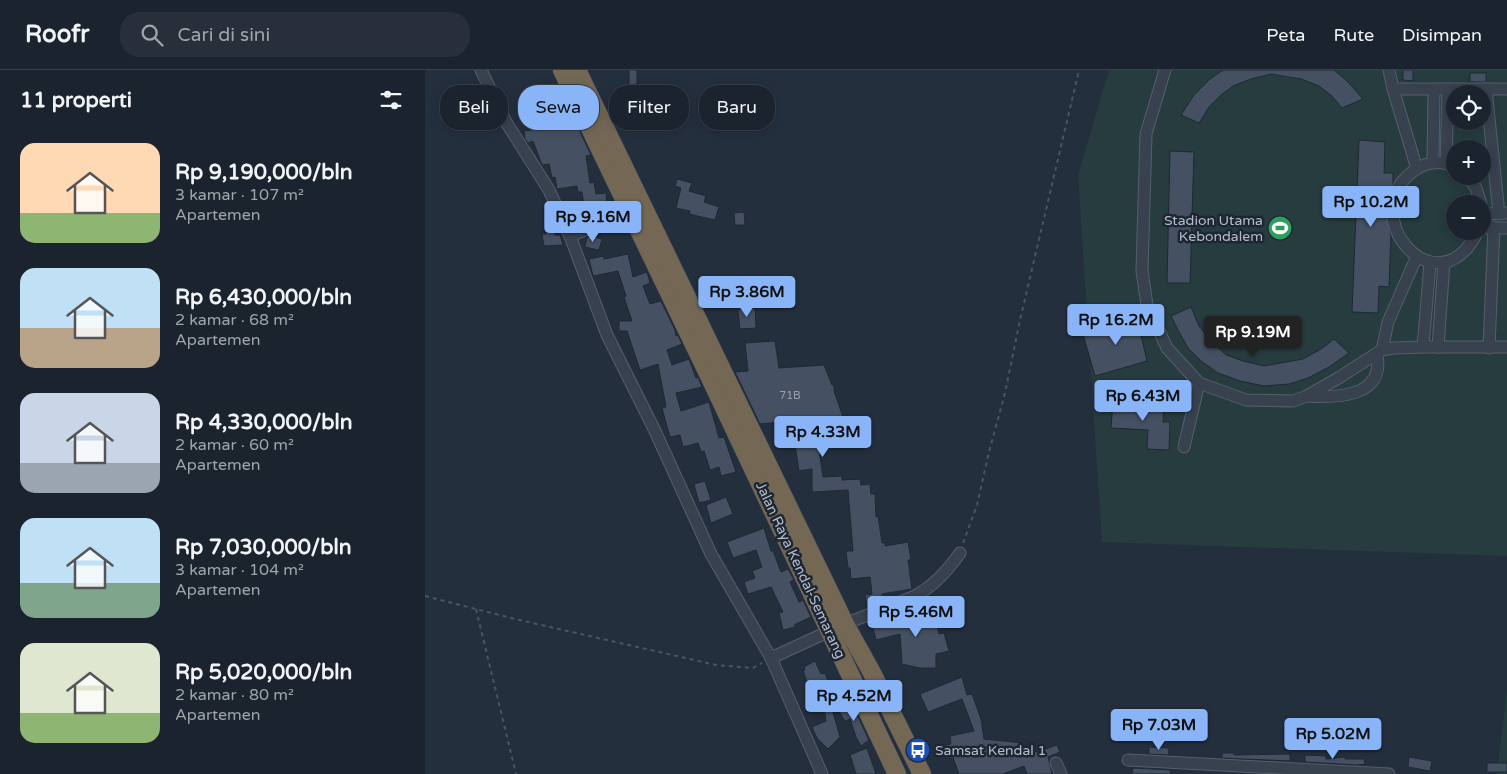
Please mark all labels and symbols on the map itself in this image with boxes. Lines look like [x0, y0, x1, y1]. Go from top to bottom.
pin: Rp 10.2M [1319, 186, 1423, 228]
pin: Rp 9.16M [541, 200, 645, 243]
place label: Stadion Utama Kebondalem [1164, 212, 1263, 245]
sports icon: Stadion Utama Kebondalem [1267, 215, 1293, 241]
pin: Rp 3.86M [695, 276, 799, 318]
pin: Rp 16.2M [1064, 304, 1168, 346]
pin: Rp 9.19M [1201, 316, 1305, 358]
pin: Rp 6.43M [1091, 380, 1195, 422]
house number: 71B [779, 389, 801, 402]
pin: Rp 4.33M [771, 416, 875, 458]
street label: Jalan Raya Kendal-Semarang [752, 479, 849, 661]
pin: Rp 5.46M [864, 596, 968, 638]
pin: Rp 4.52M [802, 680, 906, 722]
pin: Rp 7.03M [1107, 708, 1211, 751]
pin: Rp 5.02M [1281, 718, 1385, 760]
bus stop icon: Samsat Kendal 1 [905, 737, 931, 763]
place label: Samsat Kendal 1 [935, 742, 1046, 759]

